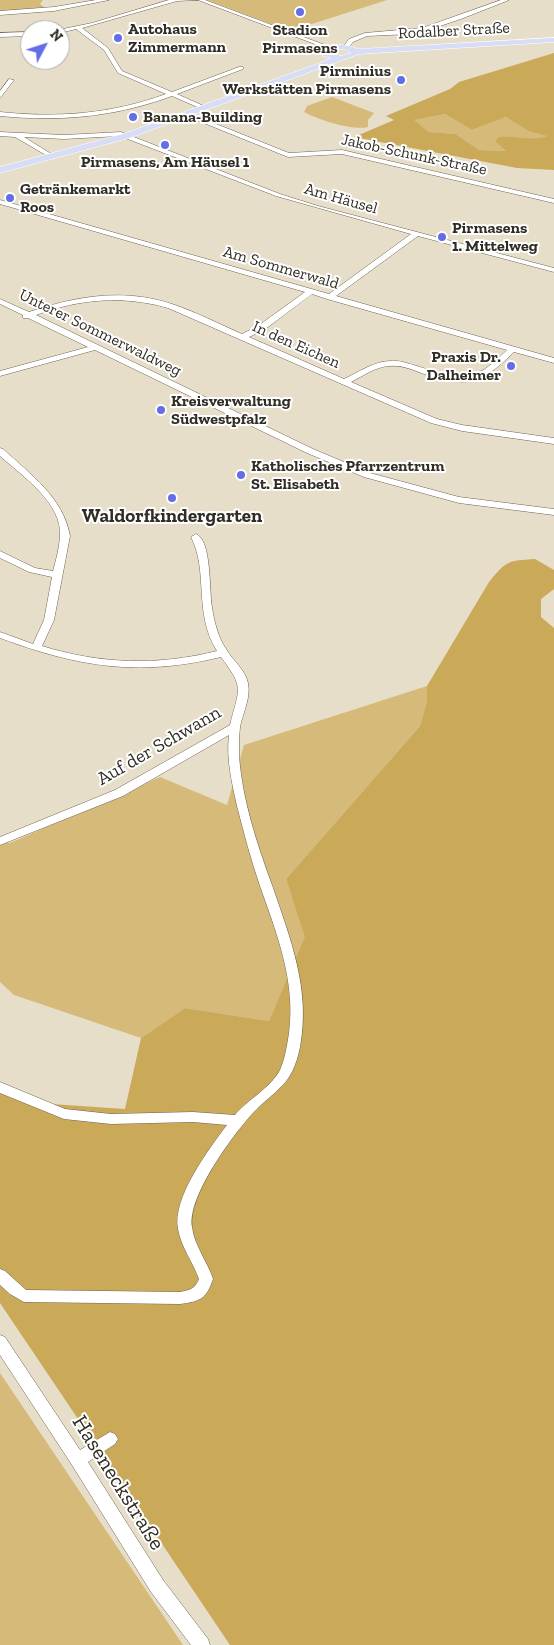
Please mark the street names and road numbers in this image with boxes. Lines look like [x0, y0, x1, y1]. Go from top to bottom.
street label: Rodalber Straße [398, 18, 510, 44]
street label: Jakob-Schunk-Straße [340, 130, 488, 180]
street label: Am Häusel [302, 179, 380, 219]
street label: Am Sommerwald [221, 242, 341, 294]
street label: Unterer Sommerwaldweg [16, 285, 184, 381]
street label: In den Eichen [249, 317, 343, 373]
street label: Auf der Schwann [93, 701, 225, 791]
street label: Haseneckstraße [66, 1411, 170, 1555]

